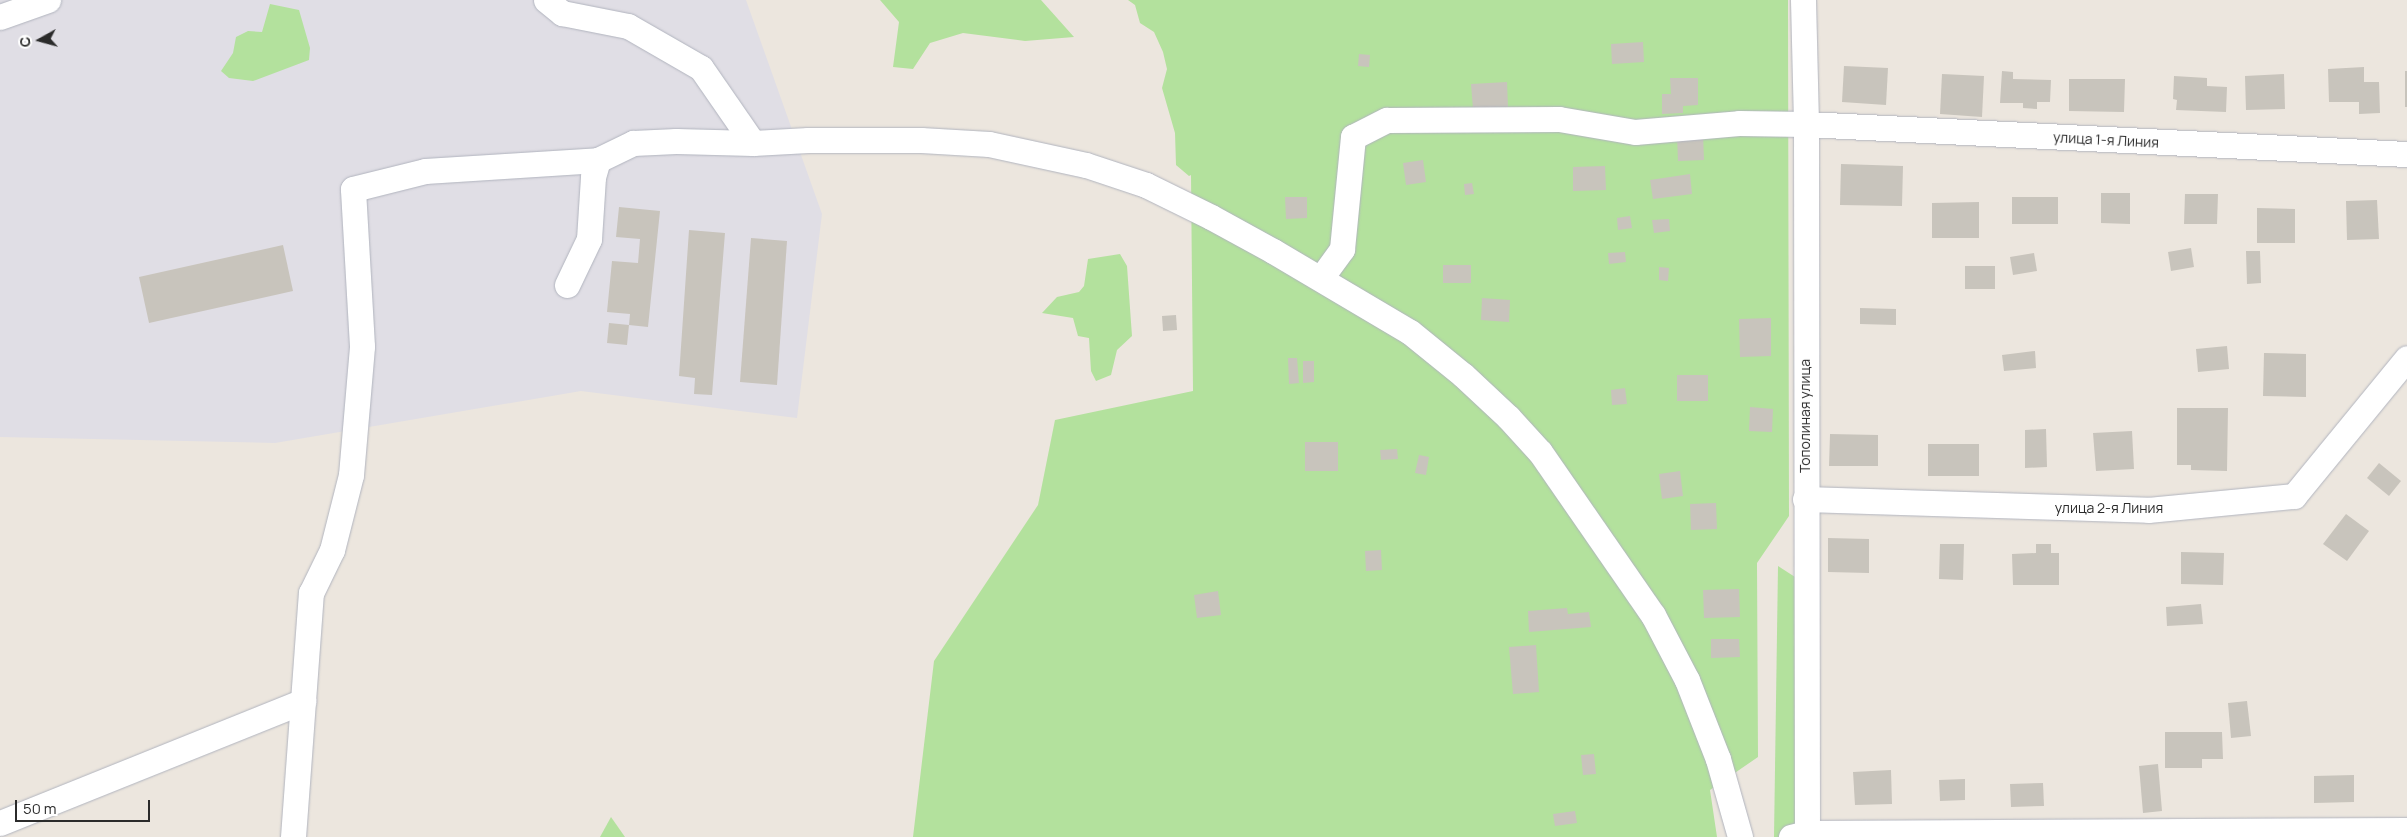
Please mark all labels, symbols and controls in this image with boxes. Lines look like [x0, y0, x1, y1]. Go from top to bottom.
north arrow [15, 15, 65, 65]
text: С [15, 36, 35, 48]
street label: улица 1-я Линия [2053, 129, 2159, 151]
street label: Тополиная улица [1797, 359, 1813, 473]
street label: улица 2-я Линия [2055, 500, 2163, 516]
scale bar [18, 790, 152, 822]
text: 50 m [23, 798, 57, 819]

